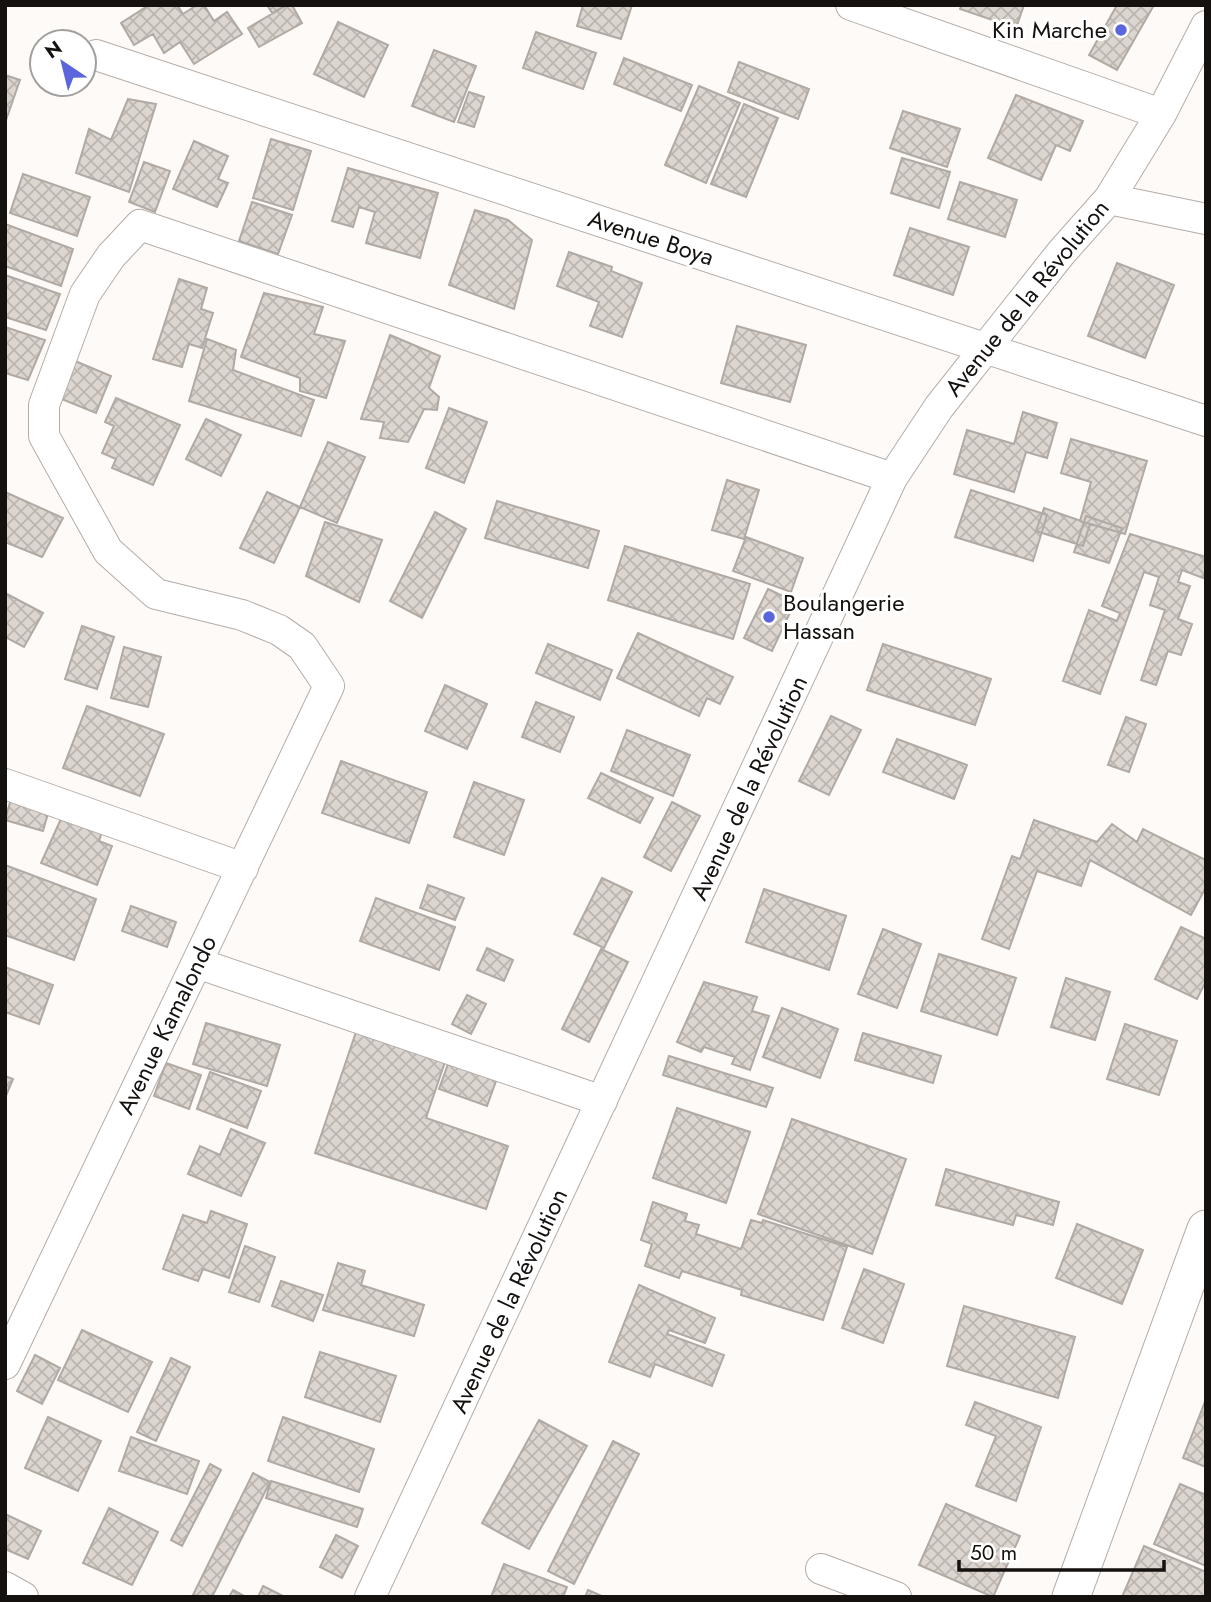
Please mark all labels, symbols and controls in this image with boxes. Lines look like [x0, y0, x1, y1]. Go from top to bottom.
place label: Kin Marche [992, 12, 1107, 47]
marker: Kin Marche [1113, 22, 1129, 38]
north arrow [28, 28, 98, 98]
text: N [40, 34, 67, 65]
street label: Avenue de la Révolution [936, 192, 1117, 404]
street label: Avenue Boya [584, 201, 718, 274]
place label: Boulangerie Hassan [783, 585, 905, 648]
marker: Boulangerie Hassan [761, 609, 777, 625]
street label: Avenue de la Révolution [681, 670, 816, 906]
street label: Avenue Kamalondo [108, 929, 225, 1120]
street label: Avenue de la Révolution [441, 1183, 576, 1419]
scale bar [959, 1528, 1164, 1572]
text: 50 m [970, 1538, 1017, 1568]

